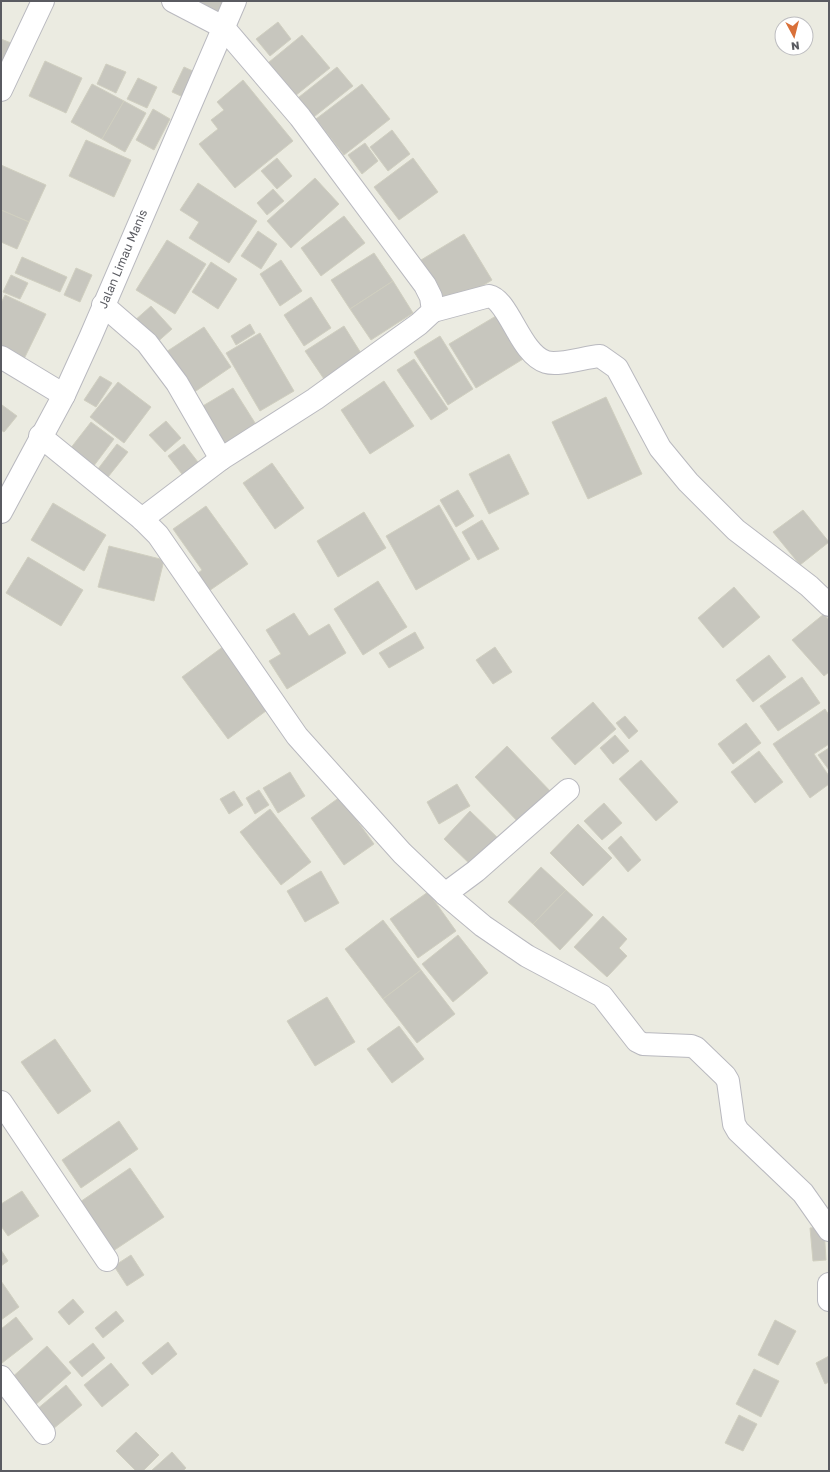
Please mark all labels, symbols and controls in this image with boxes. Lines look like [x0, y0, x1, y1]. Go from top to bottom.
north arrow [774, 16, 814, 56]
text: N [790, 39, 800, 53]
street label: Jalan Limau Manis [95, 207, 150, 311]

